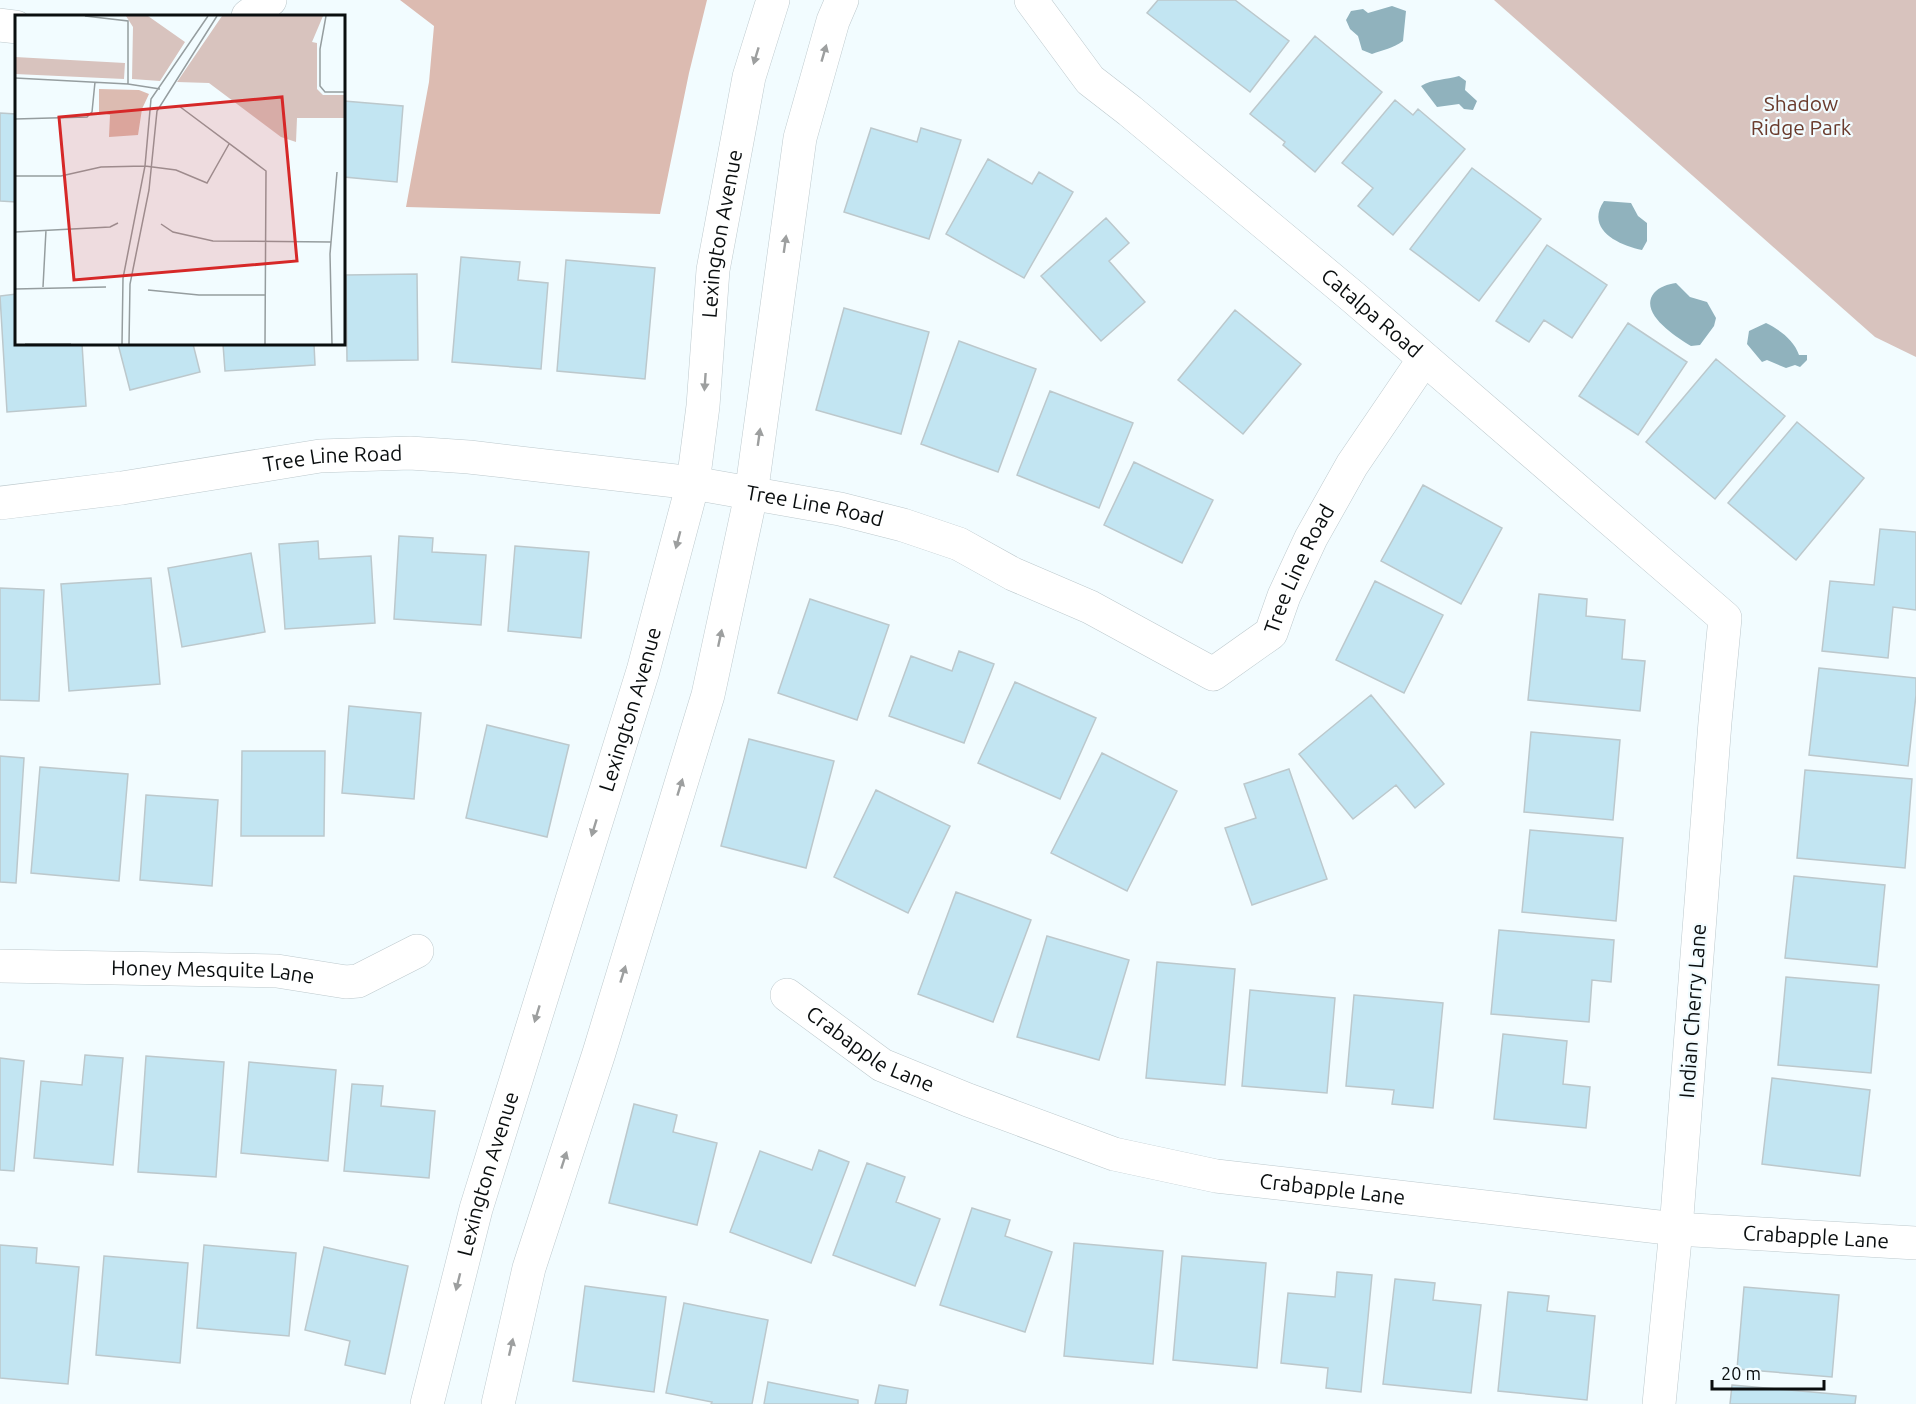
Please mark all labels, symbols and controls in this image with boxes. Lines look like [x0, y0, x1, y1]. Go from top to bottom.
inset map [15, 15, 345, 345]
one-way arrow [820, 44, 829, 62]
one-way arrow [750, 47, 760, 65]
park label: Shadow Ridge Park [1751, 91, 1852, 139]
street label: Lexington Avenue [697, 148, 746, 319]
one-way arrow [781, 234, 790, 253]
street label: Catalpa Road [1317, 263, 1427, 362]
one-way arrow [700, 372, 710, 391]
one-way arrow [754, 427, 763, 446]
street label: Tree Line Road [261, 440, 403, 476]
street label: Tree Line Road [744, 480, 886, 531]
street label: Tree Line Road [1259, 500, 1338, 637]
one-way arrow [673, 531, 682, 549]
street label: Lexington Avenue [593, 624, 665, 794]
one-way arrow [716, 628, 725, 647]
one-way arrow [676, 778, 685, 796]
one-way arrow [589, 819, 599, 837]
street label: Indian Cherry Lane [1674, 923, 1710, 1099]
street label: Honey Mesquite Lane [111, 955, 316, 988]
one-way arrow [619, 965, 628, 983]
street label: Crabapple Lane [802, 1000, 938, 1096]
one-way arrow [532, 1005, 541, 1023]
street label: Lexington Avenue [452, 1089, 523, 1258]
one-way arrow [560, 1151, 569, 1169]
street label: Crabapple Lane [1258, 1168, 1407, 1209]
street label: Crabapple Lane [1742, 1220, 1890, 1252]
one-way arrow [452, 1273, 462, 1291]
one-way arrow [506, 1338, 516, 1356]
scale bar [1712, 1353, 1824, 1391]
text: 20 m [1721, 1363, 1761, 1383]

